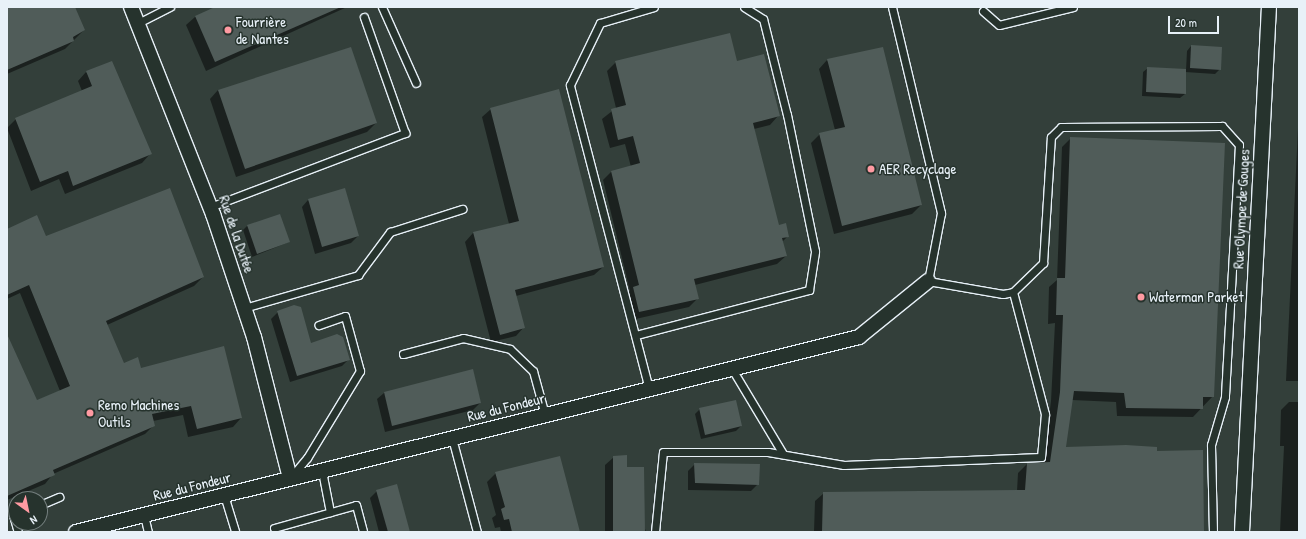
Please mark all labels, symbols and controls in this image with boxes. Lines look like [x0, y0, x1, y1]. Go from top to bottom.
scale bar [1170, 8, 1221, 34]
place label: Fourrière de Nantes [236, 12, 289, 47]
text: 20 m [1175, 14, 1197, 31]
marker: Fourrière de Nantes [223, 25, 233, 35]
street label: Rue Olympe de Gouges [1229, 149, 1253, 269]
place label: AER Recyclage [879, 160, 956, 178]
marker: AER Recyclage [866, 164, 876, 174]
street label: Rue de la Dutée [215, 193, 259, 275]
place label: Waterman Parket [1149, 288, 1244, 306]
marker: Waterman Parket [1136, 292, 1146, 302]
street label: Rue du Fondeur [465, 389, 547, 425]
place label: Remo Machines Outils [98, 395, 179, 430]
marker: Remo Machines Outils [85, 408, 95, 418]
street label: Rue du Fondeur [151, 468, 233, 504]
north arrow [8, 491, 48, 531]
text: N [28, 513, 40, 528]

